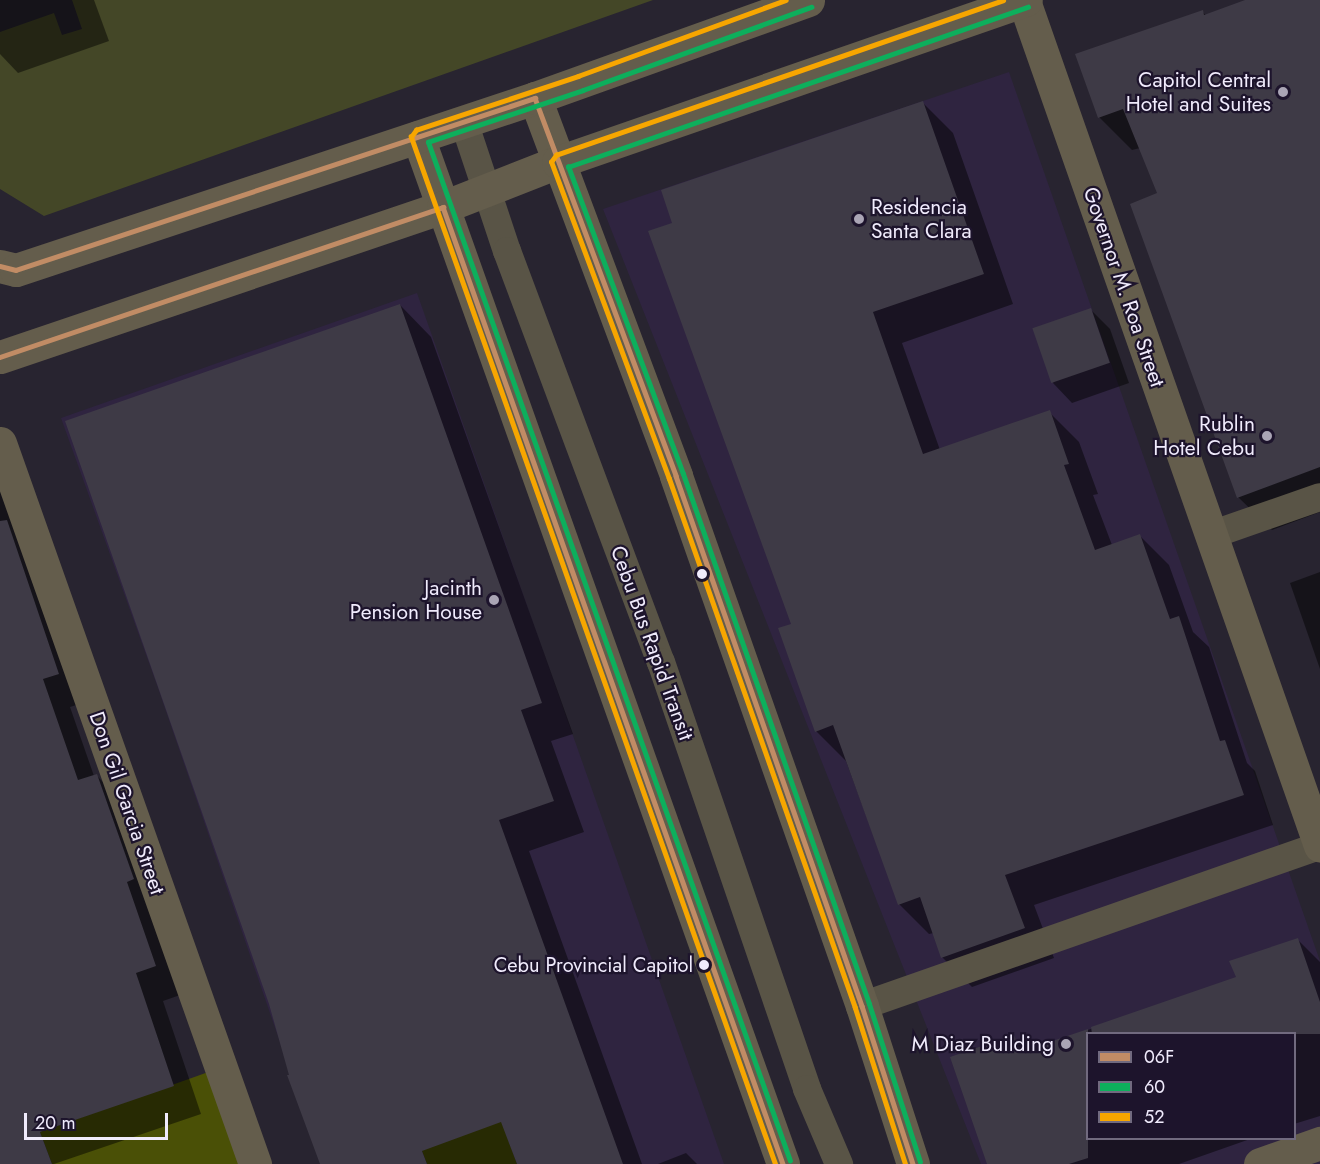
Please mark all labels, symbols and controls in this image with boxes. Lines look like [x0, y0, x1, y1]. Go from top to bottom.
place label: Capitol Central Hotel and Suites [1126, 67, 1271, 117]
marker: Capitol Central Hotel and Suites [1276, 85, 1290, 99]
street label: Governor M. Roa Street [1078, 184, 1170, 390]
place label: Residencia Santa Clara [871, 194, 972, 244]
marker: Residencia Santa Clara [852, 212, 866, 226]
place label: Rublin Hotel Cebu [1153, 411, 1255, 461]
marker: Rublin Hotel Cebu [1260, 429, 1274, 443]
street label: Cebu Bus Rapid Transit [605, 542, 699, 744]
unlabelled marker [696, 568, 708, 580]
place label: Jacinth Pension House [350, 575, 482, 625]
marker: Jacinth Pension House [487, 593, 501, 607]
street label: Don Gil Garcia Street [84, 709, 170, 897]
place label: Cebu Provincial Capitol [494, 953, 693, 977]
marker: Cebu Provincial Capitol [698, 959, 710, 971]
place label: M Diaz Building [911, 1031, 1054, 1057]
legend [1086, 1032, 1296, 1140]
marker: M Diaz Building [1059, 1037, 1073, 1051]
text: 06F [1144, 1044, 1174, 1070]
text: 60 [1144, 1074, 1165, 1100]
scale bar [27, 1101, 171, 1139]
text: 52 [1144, 1104, 1164, 1130]
text: 20 m [35, 1110, 75, 1136]

